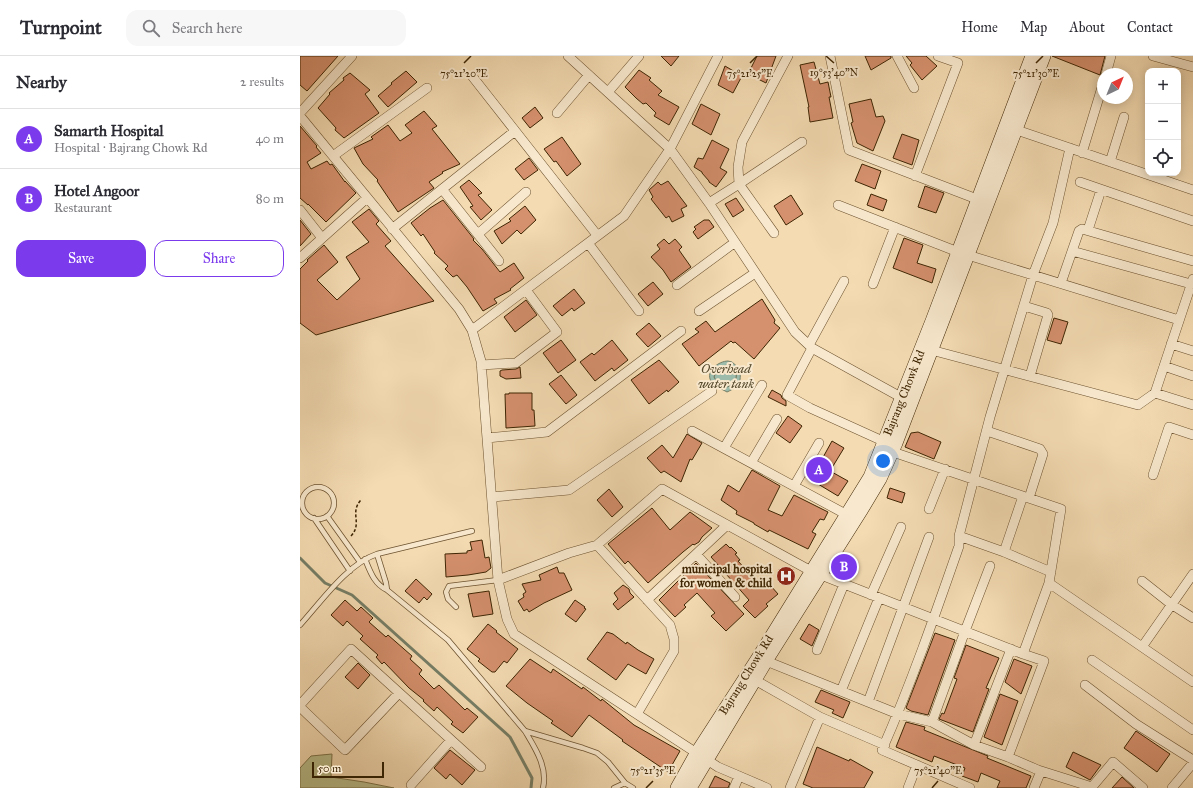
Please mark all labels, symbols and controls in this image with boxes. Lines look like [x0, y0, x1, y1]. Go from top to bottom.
search box [126, 10, 406, 46]
text: Turnpoint [20, 16, 102, 39]
icon: search [140, 17, 162, 39]
text: Search here [172, 19, 243, 37]
text: Home [961, 19, 998, 36]
text: Map [1020, 19, 1047, 36]
text: About [1069, 19, 1105, 36]
text: Contact [1127, 19, 1173, 36]
text: 19°53'40"N [810, 67, 859, 79]
text: 75°21'20"E [440, 68, 488, 80]
text: 75°21'25"E [727, 68, 773, 80]
text: 75°21'30"E [1013, 68, 1059, 80]
north arrow [1097, 68, 1133, 104]
map controls [1145, 68, 1181, 176]
button: + [1145, 68, 1181, 104]
text: Nearby [16, 72, 67, 93]
text: 2 results [240, 74, 284, 90]
button: − [1145, 104, 1181, 140]
text: Samarth Hospital [54, 122, 164, 140]
text: A [25, 131, 33, 147]
text: 40 m [255, 131, 284, 147]
text: Hospital · Bajrang Chowk Rd [54, 140, 208, 156]
button: locate [1145, 140, 1181, 176]
text: Hotel Angoor [54, 182, 139, 200]
text: B [25, 191, 33, 207]
text: 80 m [256, 191, 284, 207]
text: Restaurant [54, 200, 112, 216]
button: Save [16, 240, 146, 277]
button: Share [154, 240, 284, 277]
street label: Bajrang Chowk Rd [880, 348, 929, 438]
water label: Overhead water tank [698, 361, 754, 392]
your location [873, 451, 893, 471]
pin: A [806, 455, 832, 485]
pin: B [831, 552, 857, 582]
place label: municipal hospital for women & child [679, 562, 773, 590]
hospital icon: municipal hospital for women & child [775, 565, 797, 587]
street label: Bajrang Chowk Rd [716, 633, 777, 718]
scale bar [312, 760, 384, 779]
text: 50 m [318, 762, 341, 775]
text: 75°21'35"E [630, 765, 676, 777]
text: 75°21'40"E [914, 765, 962, 777]

